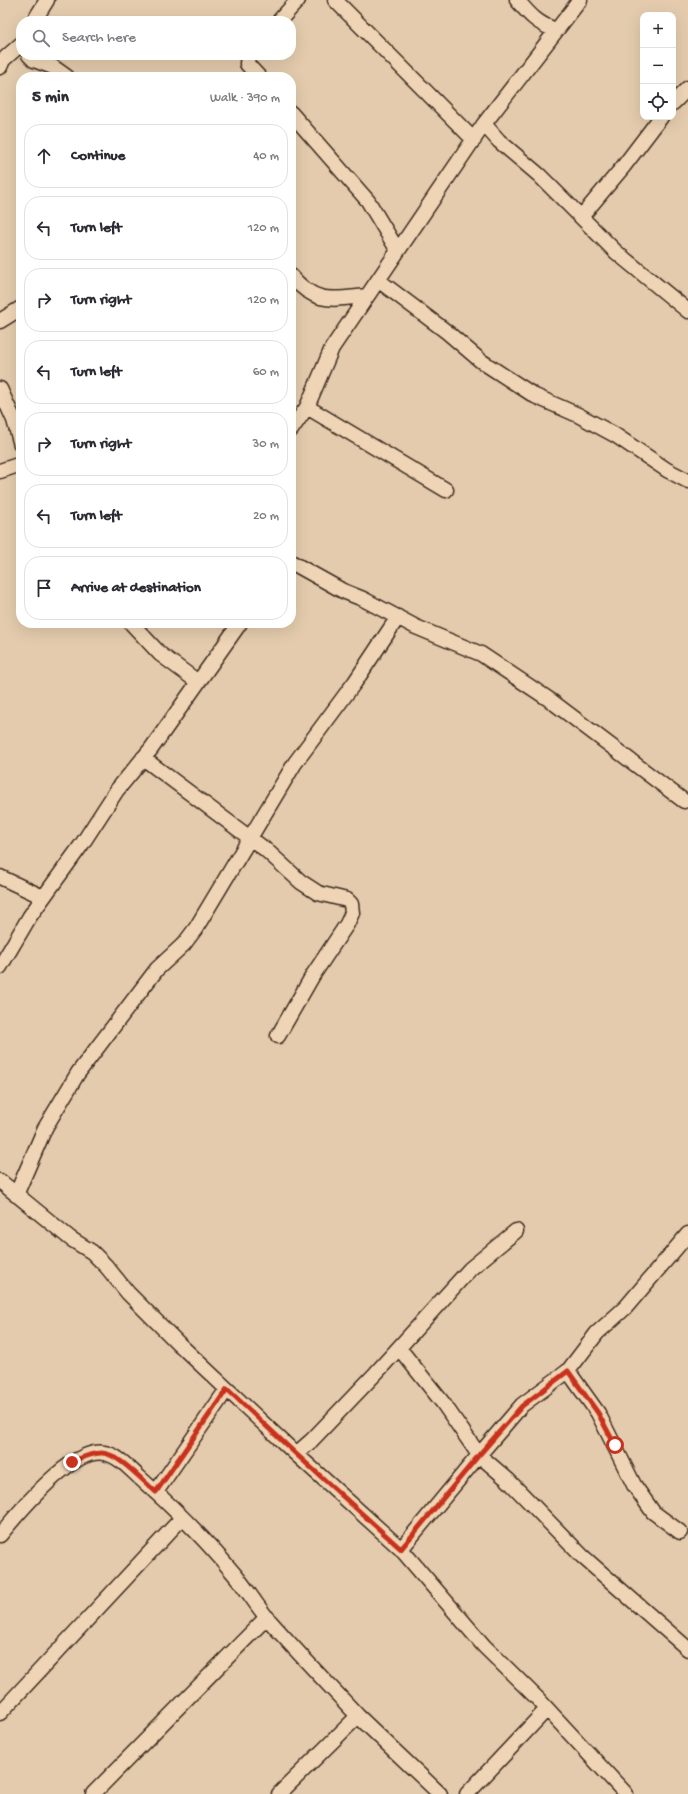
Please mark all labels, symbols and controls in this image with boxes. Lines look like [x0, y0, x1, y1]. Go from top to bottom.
map controls [640, 12, 676, 120]
button: + [640, 12, 676, 48]
search box [16, 16, 296, 60]
icon: search [30, 27, 52, 49]
text: Search here [62, 29, 136, 47]
button: − [640, 48, 676, 84]
button: locate [640, 84, 676, 120]
text: 5 min [32, 88, 69, 108]
text: Walk · 390 m [210, 91, 280, 106]
icon: ahead [33, 145, 55, 167]
text: Continue [71, 147, 125, 165]
text: 40 m [253, 149, 279, 164]
icon: left [33, 217, 55, 239]
text: Turn left [71, 219, 122, 237]
text: 120 m [248, 221, 279, 236]
icon: right [33, 289, 55, 311]
text: Turn right [71, 291, 131, 309]
text: 120 m [248, 293, 279, 308]
icon: left [33, 361, 55, 383]
text: Turn left [71, 363, 122, 381]
text: 60 m [253, 365, 279, 380]
icon: right [33, 433, 55, 455]
text: Turn right [71, 435, 131, 453]
text: 30 m [253, 437, 279, 452]
icon: left [33, 505, 55, 527]
text: Turn left [71, 507, 122, 525]
text: 20 m [253, 509, 279, 524]
icon: arrive [33, 577, 55, 599]
text: Arrive at destination [71, 579, 201, 597]
route start [606, 1436, 624, 1454]
route end [63, 1453, 81, 1471]

